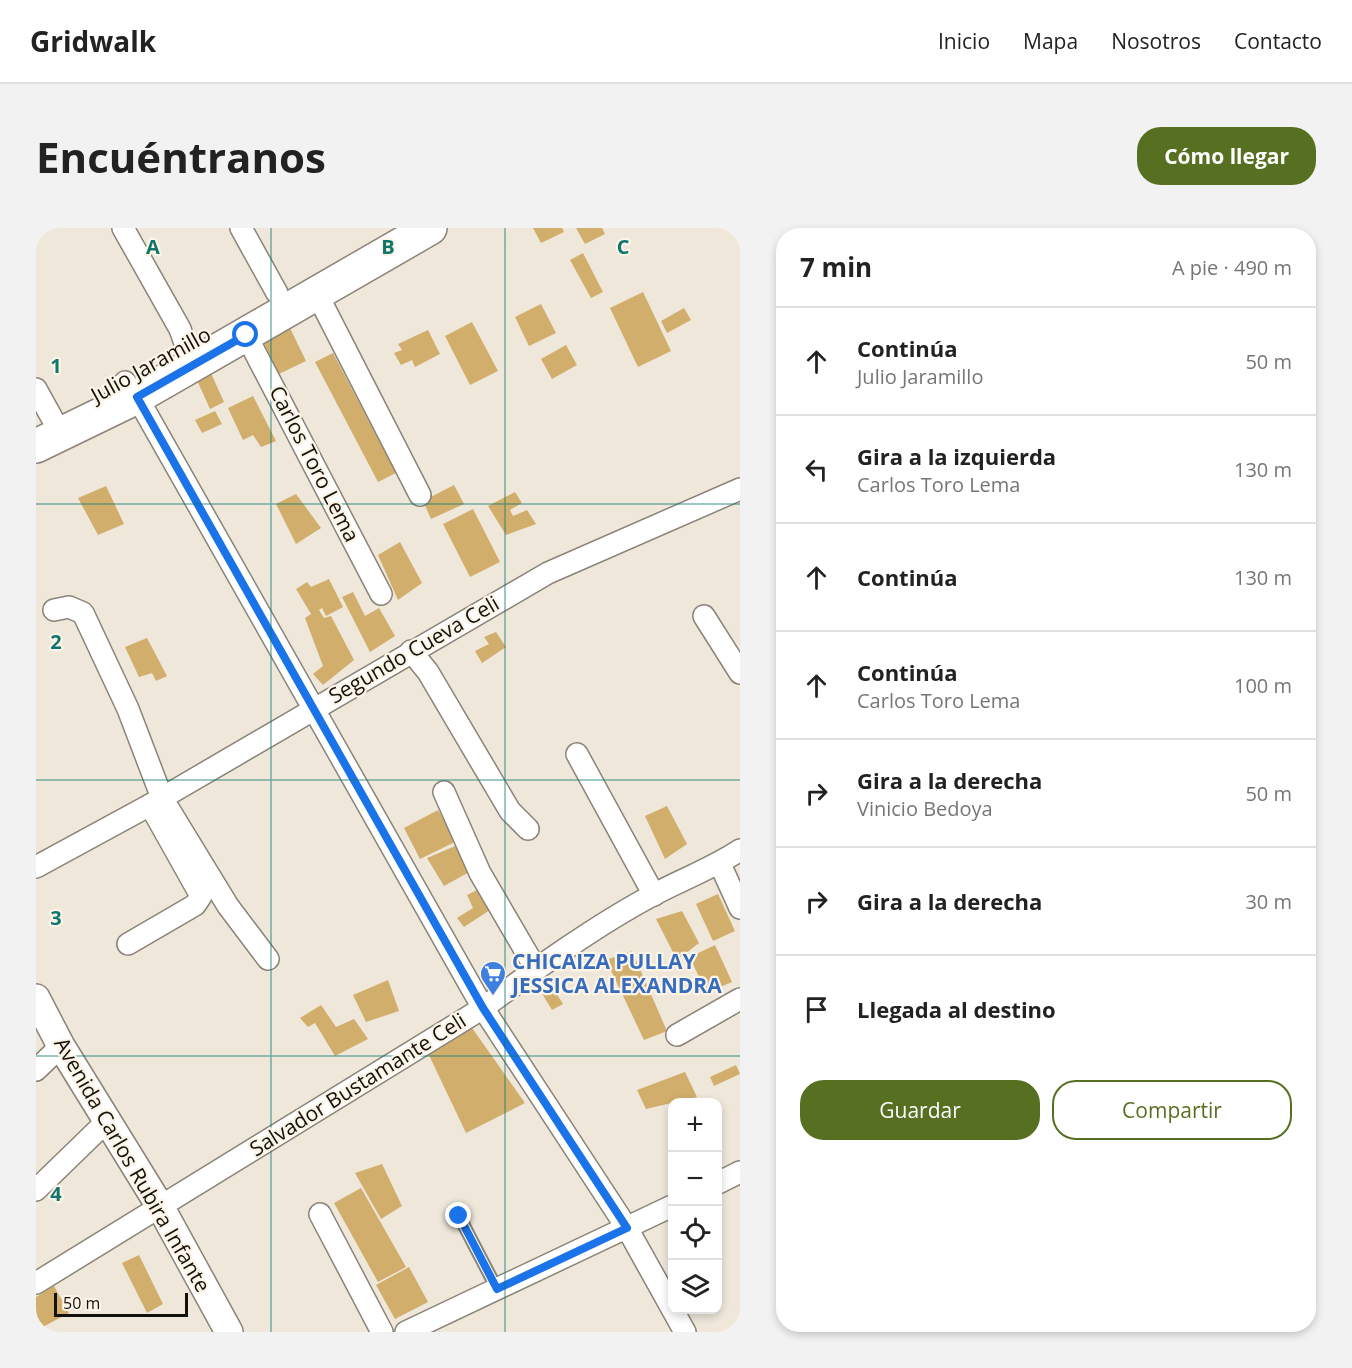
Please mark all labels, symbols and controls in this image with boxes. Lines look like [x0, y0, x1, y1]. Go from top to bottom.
text: Gridwalk [30, 22, 156, 60]
text: Inicio [938, 27, 990, 55]
text: Mapa [1023, 27, 1078, 55]
text: Nosotros [1111, 27, 1201, 55]
text: Contacto [1234, 27, 1322, 55]
button: Cómo llegar [1137, 127, 1316, 185]
text: Encuéntranos [36, 128, 326, 185]
text: A [146, 233, 160, 260]
text: B [381, 233, 395, 260]
text: C [617, 233, 630, 260]
text: 7 min [800, 249, 872, 285]
text: A pie · 490 m [1172, 254, 1292, 281]
street label: Julio Jaramillo [84, 320, 215, 410]
route start [232, 321, 258, 347]
text: Continúa [857, 333, 958, 363]
icon: ahead [800, 345, 833, 378]
text: 50 m [1245, 348, 1292, 375]
text: 1 [50, 352, 62, 379]
text: Julio Jaramillo [857, 363, 983, 390]
street label: Carlos Toro Lema [263, 381, 366, 546]
text: Gira a la izquierda [857, 441, 1056, 471]
icon: left [800, 453, 833, 486]
text: 130 m [1234, 456, 1292, 483]
text: Carlos Toro Lema [857, 471, 1020, 498]
icon: ahead [800, 561, 833, 594]
text: Continúa [857, 562, 958, 592]
text: 130 m [1234, 564, 1292, 591]
street label: Segundo Cueva Celi [323, 589, 504, 709]
text: 2 [50, 628, 62, 655]
text: Continúa [857, 657, 958, 687]
icon: ahead [800, 669, 833, 702]
text: 100 m [1234, 672, 1292, 699]
text: Carlos Toro Lema [857, 687, 1020, 714]
text: Gira a la derecha [857, 765, 1042, 795]
icon: right [800, 777, 833, 810]
text: 50 m [1245, 780, 1292, 807]
text: Vinicio Bedoya [857, 795, 993, 822]
icon: right [800, 885, 833, 918]
text: Gira a la derecha [857, 886, 1042, 916]
text: 30 m [1245, 888, 1292, 915]
text: 3 [50, 904, 62, 931]
place label: CHICAIZA PULLAY JESSICA ALEXANDRA [510, 947, 722, 999]
supermarket icon: CHICAIZA PULLAY JESSICA ALEXANDRA [478, 959, 508, 997]
icon: arrive [800, 993, 833, 1026]
text: Llegada al destino [857, 994, 1056, 1024]
street label: Salvador Bustamante Celi [244, 1006, 471, 1162]
street label: Avenida Carlos Rubira Infante [48, 1032, 217, 1297]
button: Guardar [800, 1080, 1040, 1140]
button: Compartir [1052, 1080, 1292, 1140]
map controls [668, 1098, 722, 1314]
button: + [668, 1098, 722, 1152]
button: − [668, 1152, 722, 1206]
text: 4 [50, 1180, 62, 1207]
route end [445, 1202, 471, 1228]
button: locate [668, 1206, 722, 1260]
button: layers [668, 1260, 722, 1314]
scale bar [54, 1290, 188, 1318]
text: 50 m [63, 1292, 100, 1314]

